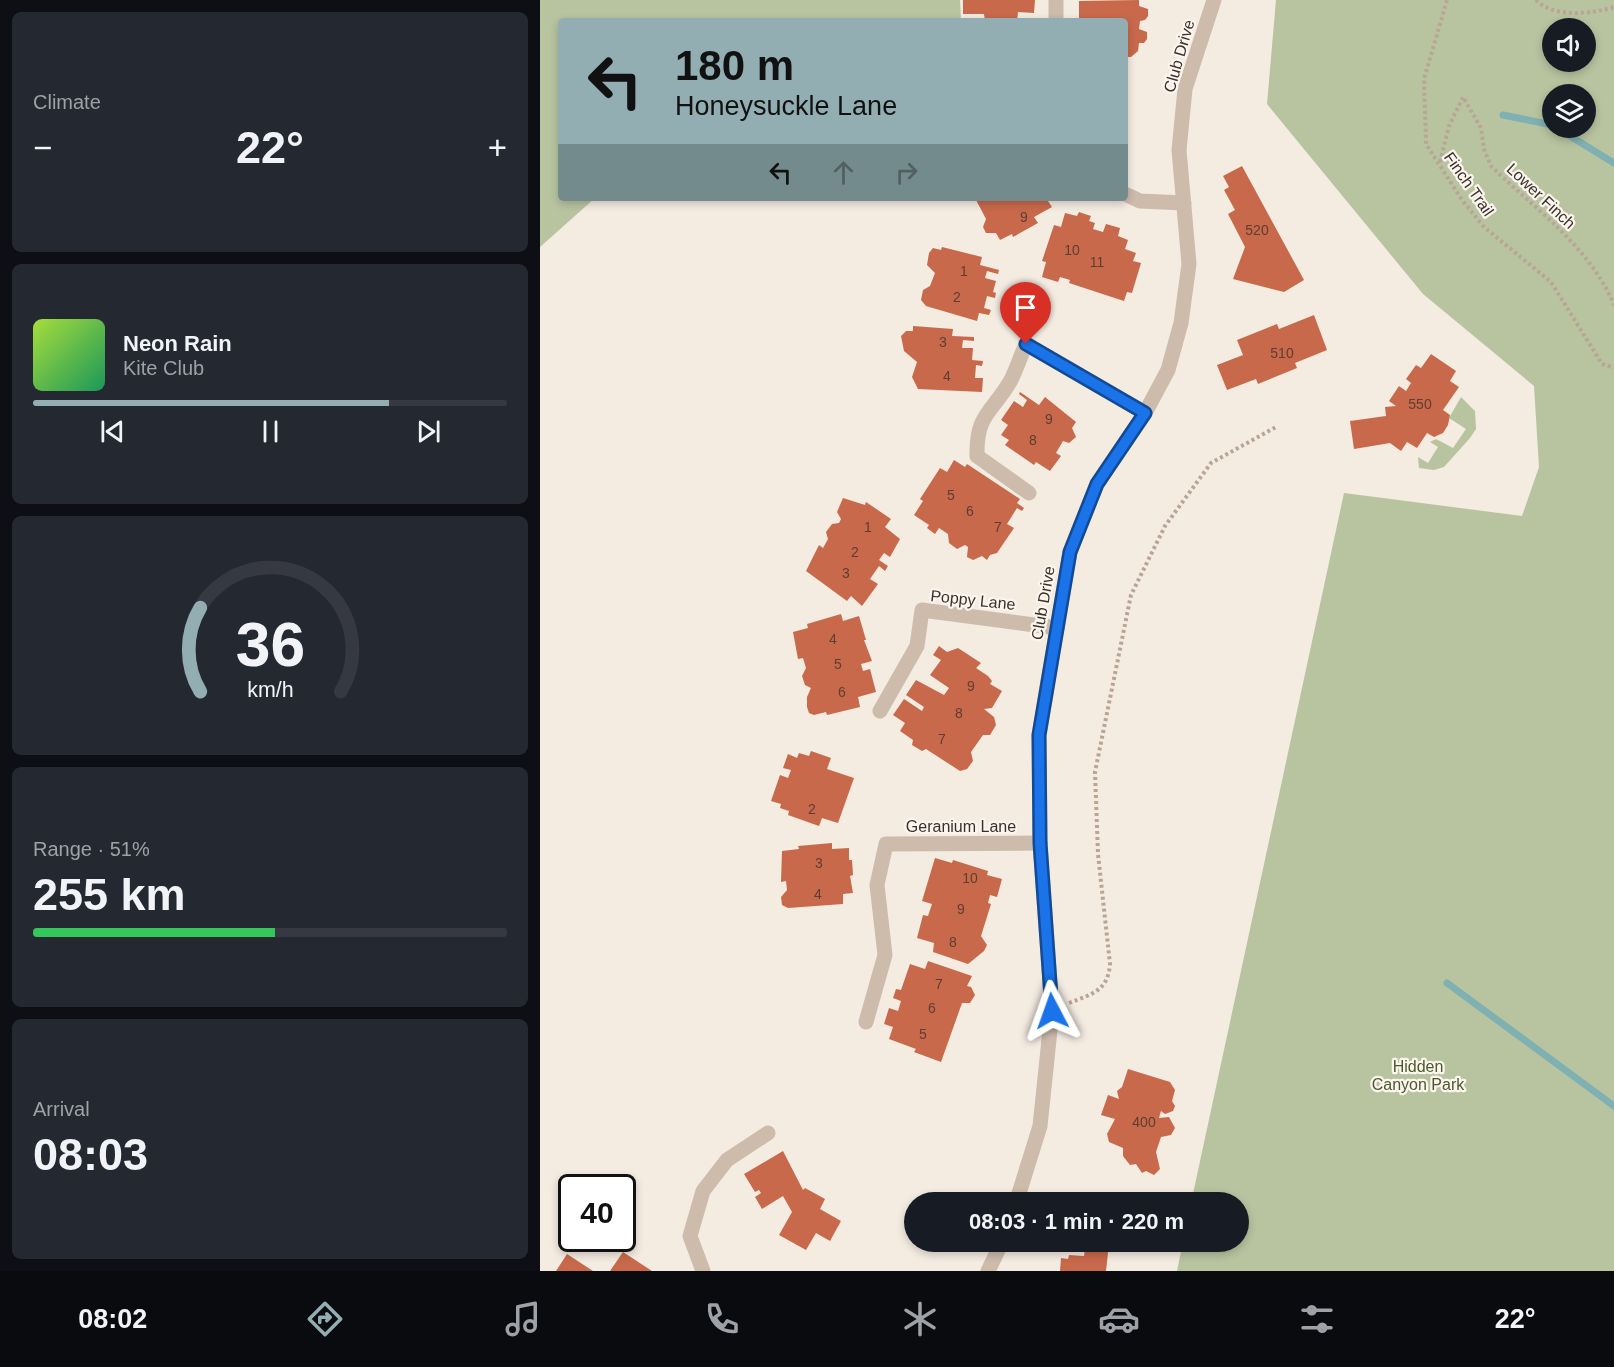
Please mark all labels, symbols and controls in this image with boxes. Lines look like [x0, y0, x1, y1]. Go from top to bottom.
street label: Club Drive [1161, 18, 1197, 94]
map controls [1542, 18, 1596, 138]
button: sound [1542, 18, 1596, 72]
icon: left [576, 42, 654, 120]
text: 180 m [675, 42, 794, 89]
button: layers [1542, 84, 1596, 138]
text: Climate [33, 91, 101, 113]
text: Honeysuckle Lane [675, 91, 897, 121]
text: 22° [236, 122, 304, 173]
text: − [33, 129, 52, 166]
text: + [488, 129, 507, 166]
street label: Finch Trail [1441, 149, 1497, 219]
icon: left [764, 156, 797, 189]
icon: ahead [827, 156, 860, 189]
icon: right [890, 156, 923, 189]
street label: Lower Finch [1503, 160, 1579, 232]
house number: 9 [1020, 209, 1028, 225]
house number: 520 [1245, 222, 1269, 238]
house number: 10 [1064, 242, 1080, 258]
house number: 11 [1090, 254, 1104, 270]
house number: 1 [960, 263, 968, 279]
pin [1000, 282, 1051, 344]
house number: 2 [953, 289, 961, 305]
icon: arrive [1009, 291, 1042, 324]
text: Neon Rain [123, 331, 232, 356]
house number: 3 [939, 334, 947, 350]
house number: 510 [1270, 345, 1294, 361]
text: Kite Club [123, 357, 204, 379]
house number: 4 [943, 368, 951, 384]
house number: 550 [1408, 396, 1432, 412]
house number: 9 [1045, 411, 1053, 427]
icon: previous [96, 415, 129, 448]
icon: pause [254, 415, 287, 448]
icon: next [412, 415, 445, 448]
house number: 8 [1029, 432, 1037, 448]
house number: 5 [947, 487, 955, 503]
house number: 6 [966, 503, 974, 519]
house number: 1 [864, 519, 872, 535]
house number: 7 [994, 519, 1002, 535]
house number: 2 [851, 544, 859, 560]
house number: 3 [842, 565, 850, 581]
street label: Club Drive [1028, 565, 1058, 641]
street label: Poppy Lane [930, 587, 1016, 613]
text: 36 [235, 611, 305, 680]
house number: 4 [829, 631, 837, 647]
house number: 5 [834, 656, 842, 672]
house number: 9 [967, 678, 975, 694]
text: km/h [247, 679, 293, 703]
house number: 6 [838, 684, 846, 700]
house number: 8 [955, 705, 963, 721]
house number: 7 [938, 731, 946, 747]
house number: 2 [808, 801, 816, 817]
street label: Geranium Lane [906, 818, 1016, 835]
text: Range · 51% [33, 838, 150, 860]
house number: 3 [815, 855, 823, 871]
text: 255 km [33, 869, 186, 920]
house number: 10 [962, 870, 978, 886]
house number: 4 [814, 886, 822, 902]
house number: 9 [957, 901, 965, 917]
house number: 8 [949, 934, 957, 950]
house number: 7 [935, 976, 943, 992]
position arrow [1020, 979, 1084, 1043]
house number: 6 [928, 1000, 936, 1016]
house number: 5 [919, 1026, 927, 1042]
park label: Hidden Canyon Park [1372, 1058, 1465, 1093]
text: Arrival [33, 1098, 90, 1120]
house number: 400 [1132, 1114, 1156, 1130]
text: 08:03 [33, 1129, 148, 1180]
speed limit sign: 40 [558, 1174, 636, 1252]
text: 08:03 · 1 min · 220 m [969, 1209, 1184, 1234]
icon: directions [304, 1298, 346, 1340]
icon: music [502, 1298, 544, 1340]
icon: phone [701, 1298, 743, 1340]
icon: climate [899, 1298, 941, 1340]
icon: car [1098, 1298, 1140, 1340]
icon: filters [1296, 1298, 1338, 1340]
text: 08:02 [78, 1304, 147, 1334]
text: 22° [1495, 1304, 1536, 1334]

